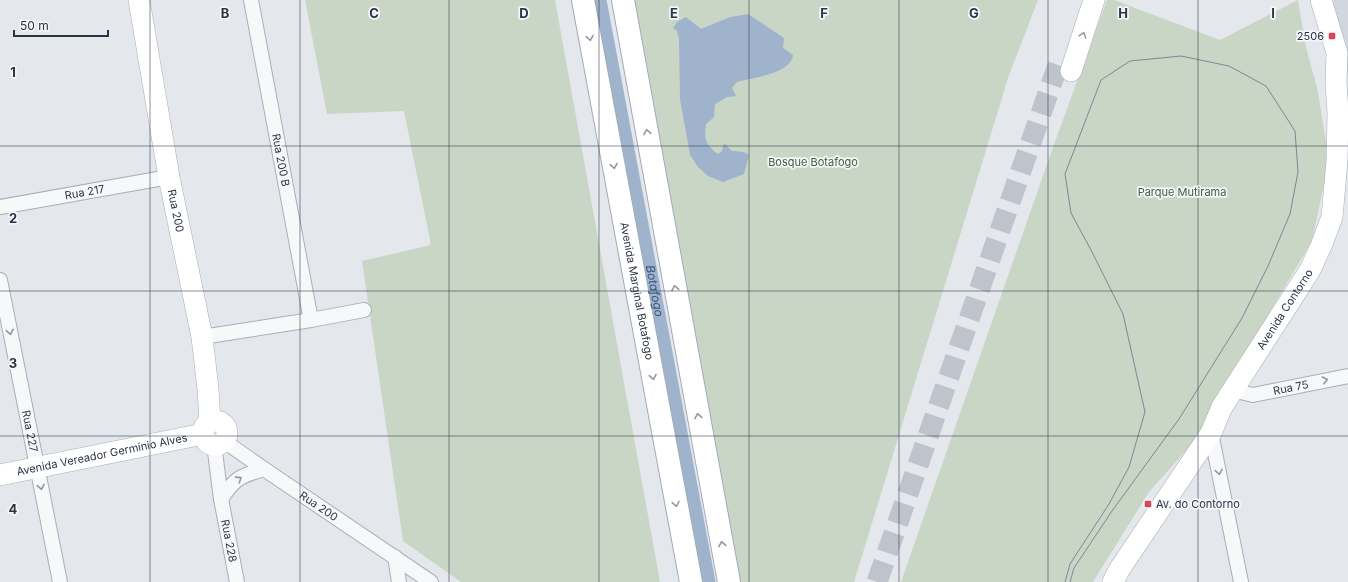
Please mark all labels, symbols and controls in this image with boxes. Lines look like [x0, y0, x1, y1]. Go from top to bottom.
text: B [221, 5, 230, 21]
text: C [369, 5, 379, 21]
text: D [519, 5, 529, 21]
text: E [670, 5, 678, 21]
text: F [820, 5, 828, 21]
text: G [969, 5, 979, 21]
text: H [1118, 5, 1128, 21]
text: I [1271, 5, 1275, 21]
scale bar [14, 12, 108, 38]
text: 50 m [20, 18, 49, 33]
place label: 2506 [1297, 29, 1324, 43]
marker: 2506 [1327, 31, 1337, 41]
one-way arrow [1078, 32, 1087, 39]
one-way arrow [585, 35, 594, 41]
text: 1 [10, 64, 16, 80]
one-way arrow [643, 129, 652, 135]
street label: Rua 200 B [269, 132, 293, 188]
park label: Bosque Botafogo [768, 155, 858, 169]
one-way arrow [609, 163, 617, 169]
street label: Rua 217 [64, 182, 106, 202]
park label: Parque Mutirama [1138, 185, 1226, 199]
street label: Rua 200 [165, 188, 187, 234]
text: 2 [9, 210, 17, 226]
street label: Avenida Marginal Botafogo [617, 221, 657, 361]
water label: Botafogo [643, 264, 667, 318]
street label: Avenida Contorno [1254, 266, 1316, 352]
one-way arrow [671, 285, 680, 291]
one-way arrow [6, 329, 14, 335]
text: 3 [9, 355, 17, 371]
one-way arrow [648, 373, 656, 380]
street label: Rua 75 [1272, 377, 1310, 398]
one-way arrow [1322, 377, 1329, 385]
street label: Rua 227 [19, 409, 41, 453]
one-way arrow [695, 413, 703, 419]
street label: Avenida Vereador Germínio Alves [15, 430, 189, 478]
one-way arrow [1214, 469, 1223, 475]
one-way arrow [235, 476, 242, 484]
one-way arrow [36, 484, 45, 490]
street label: Rua 200 [297, 488, 341, 524]
place label: Av. do Contorno [1156, 497, 1240, 511]
marker: Av. do Contorno [1143, 499, 1153, 509]
text: 4 [9, 501, 18, 517]
one-way arrow [672, 501, 680, 508]
street label: Rua 228 [218, 518, 240, 563]
one-way arrow [718, 541, 726, 547]

